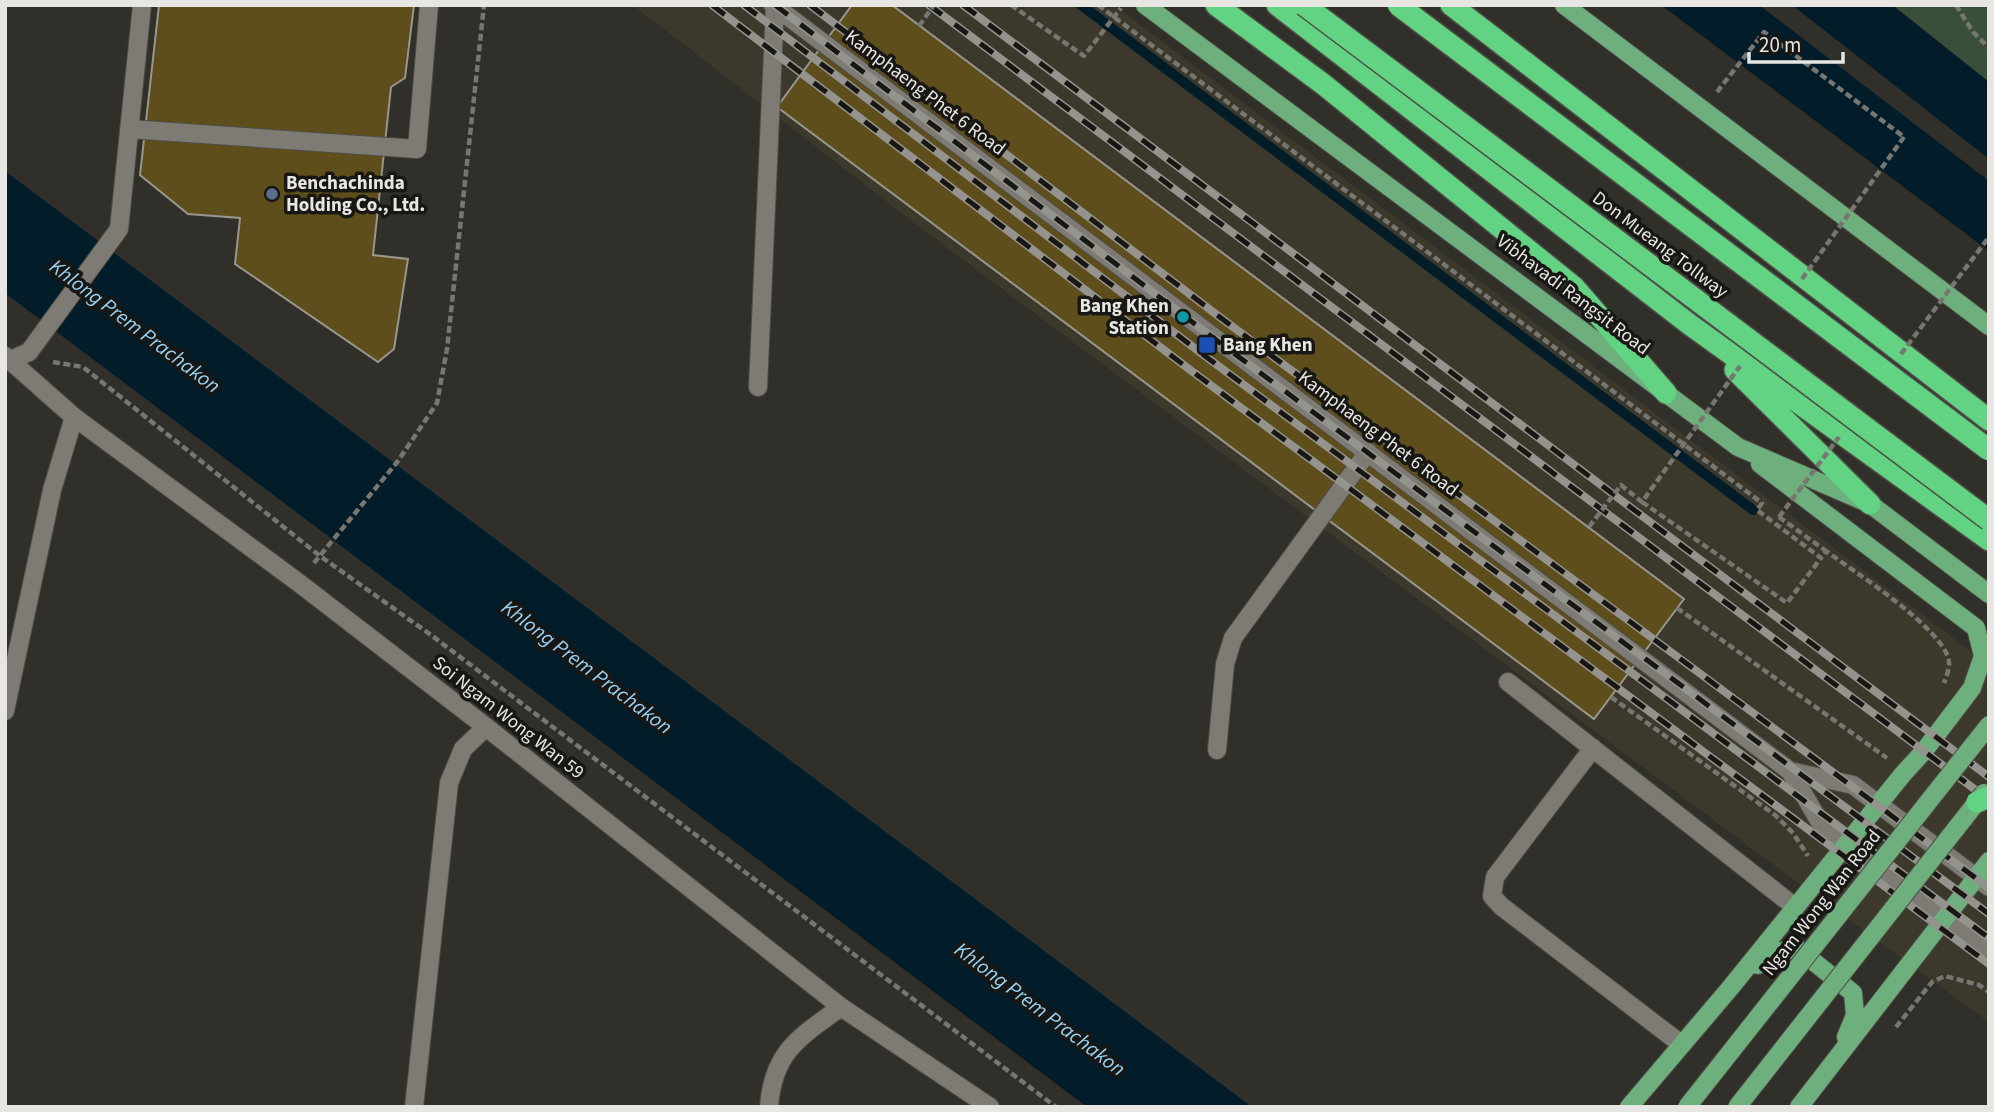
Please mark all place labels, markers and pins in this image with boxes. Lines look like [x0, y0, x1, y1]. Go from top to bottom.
place label: Benchachinda Holding Co., Ltd. [286, 170, 425, 219]
marker: Benchachinda Holding Co., Ltd. [264, 186, 280, 202]
place label: Bang Khen Station [1079, 293, 1169, 342]
marker: Bang Khen Station [1175, 309, 1191, 325]
place label: Bang Khen [1223, 332, 1313, 359]
marker: Bang Khen [1197, 335, 1217, 355]

